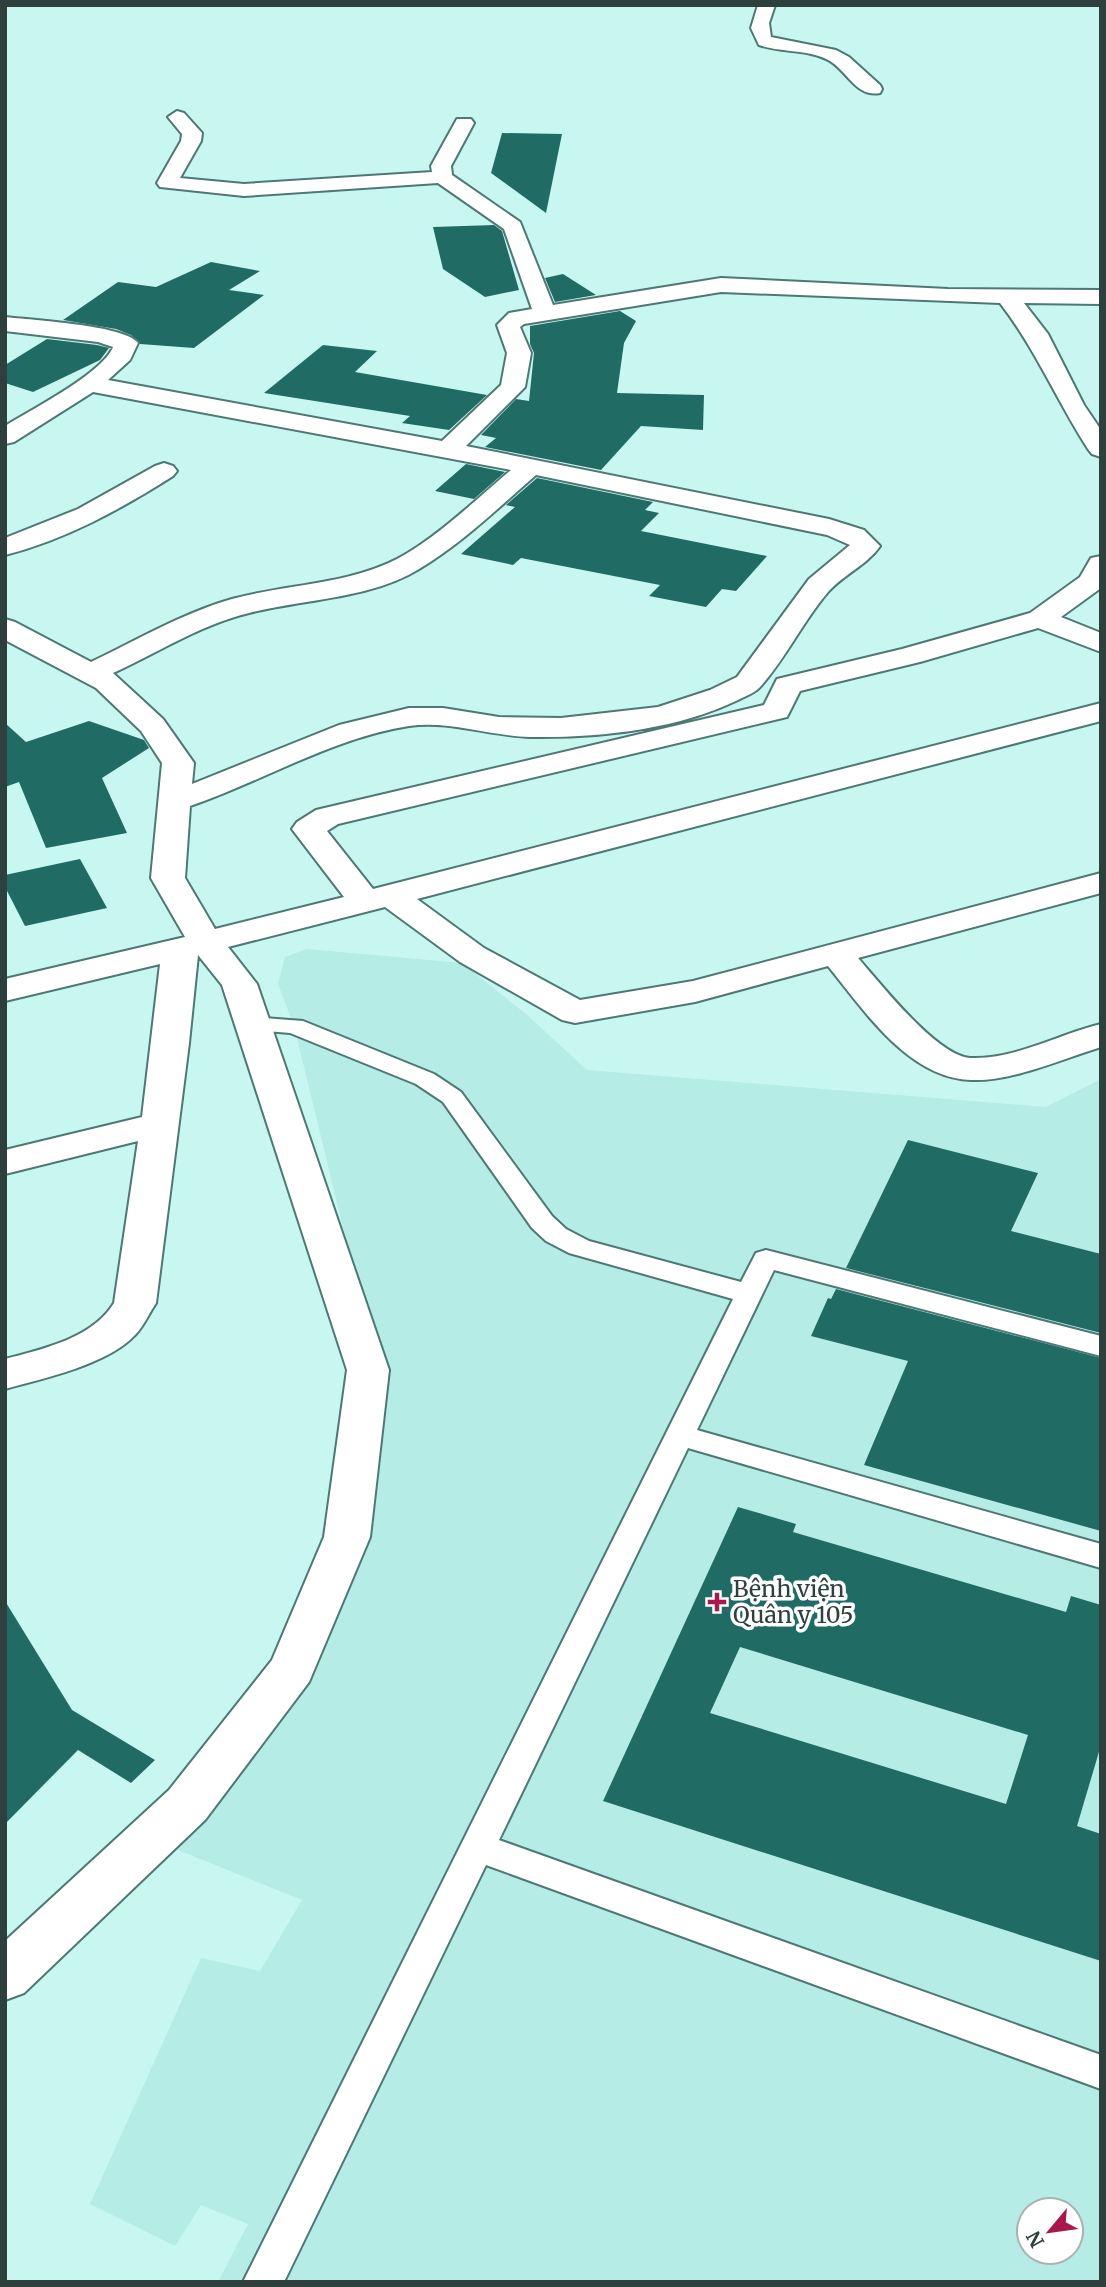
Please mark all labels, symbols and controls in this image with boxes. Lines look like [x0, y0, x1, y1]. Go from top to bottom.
place label: Bệnh viện Quân y 105 [733, 1574, 853, 1629]
marker: Bệnh viện Quân y 105 [707, 1592, 727, 1612]
north arrow [1015, 2196, 1085, 2266]
text: N [1021, 2227, 1049, 2252]

